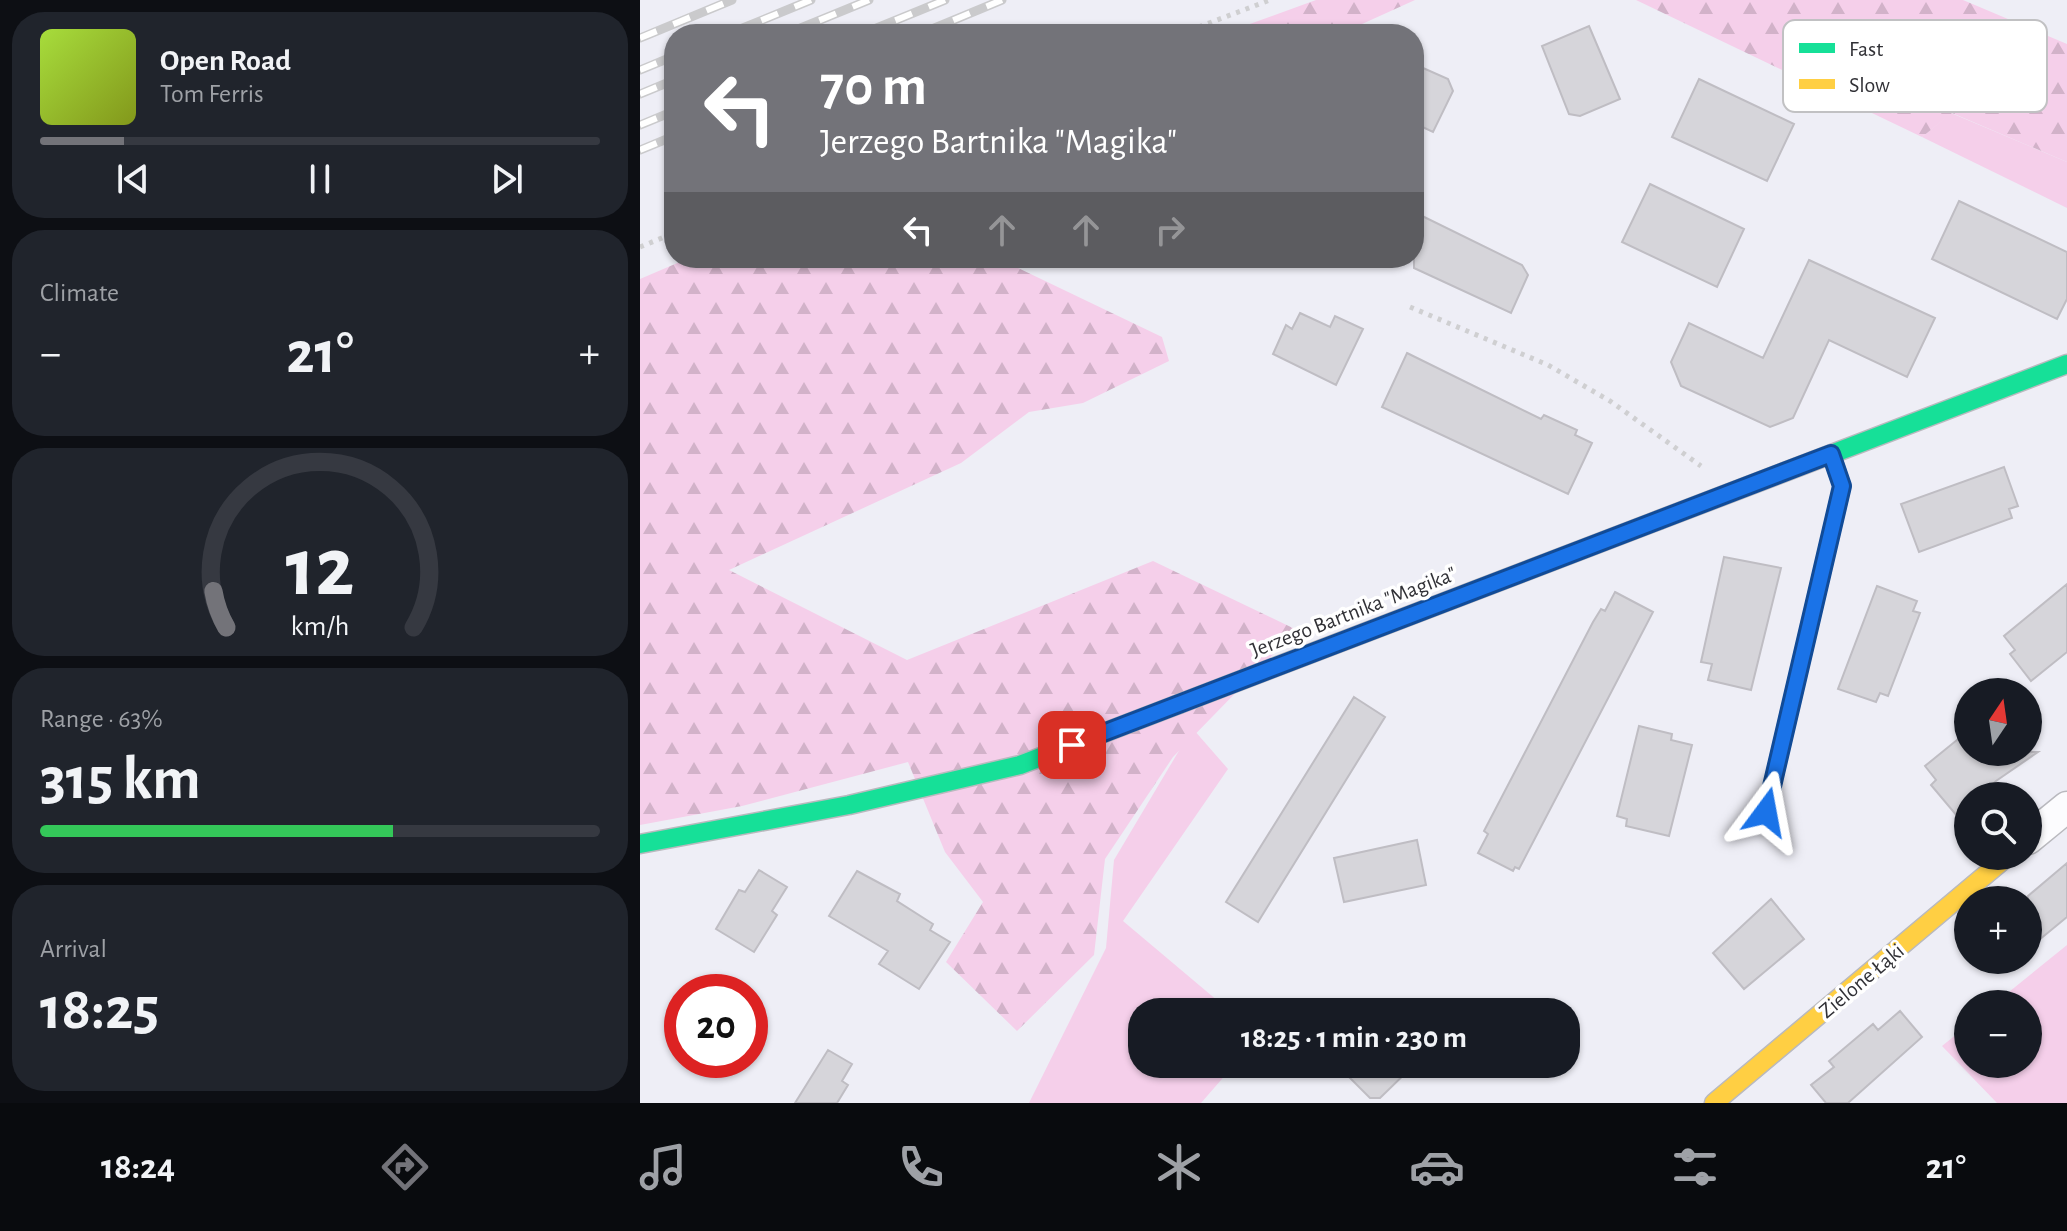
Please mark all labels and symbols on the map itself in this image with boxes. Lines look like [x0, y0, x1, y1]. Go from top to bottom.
legend [1783, 20, 2047, 112]
text: Fast [1849, 38, 1883, 60]
text: Slow [1849, 74, 1890, 96]
street label: Jerzego Bartnika "Magika" [1248, 563, 1459, 661]
north arrow [1954, 678, 2042, 766]
pin [1038, 711, 1106, 779]
position arrow [1724, 770, 1808, 854]
street label: Zielone Łąki [1815, 939, 1908, 1022]
speed limit sign: 20 [664, 974, 768, 1078]

